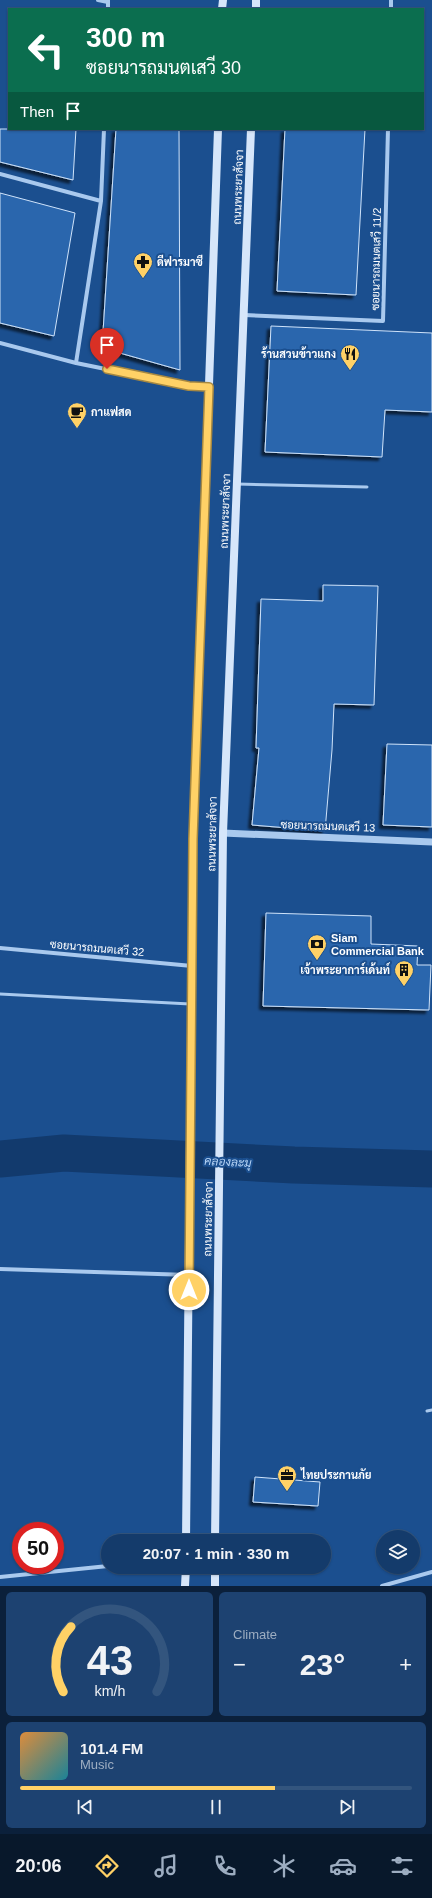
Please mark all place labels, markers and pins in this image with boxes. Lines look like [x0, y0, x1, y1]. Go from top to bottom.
pharmacy icon: ดีฟารมาซี [132, 251, 154, 279]
place label: ดีฟารมาซี [157, 254, 203, 268]
pin [90, 328, 124, 369]
restaurant icon: ร้านสวนข้าวแกง [339, 343, 361, 371]
place label: ร้านสวนข้าวแกง [261, 346, 336, 360]
cafe icon: กาแฟสด [66, 401, 88, 429]
place label: กาแฟสด [91, 406, 132, 418]
place label: Siam Commercial Bank [331, 932, 425, 957]
bank icon: Siam Commercial Bank [306, 933, 328, 961]
building icon: เจ้าพระยาการ์เด้นท์ [393, 959, 415, 987]
place label: เจ้าพระยาการ์เด้นท์ [300, 962, 391, 976]
office icon: ไทยประกานภัย [276, 1464, 298, 1492]
place label: ไทยประกานภัย [300, 1467, 371, 1481]

